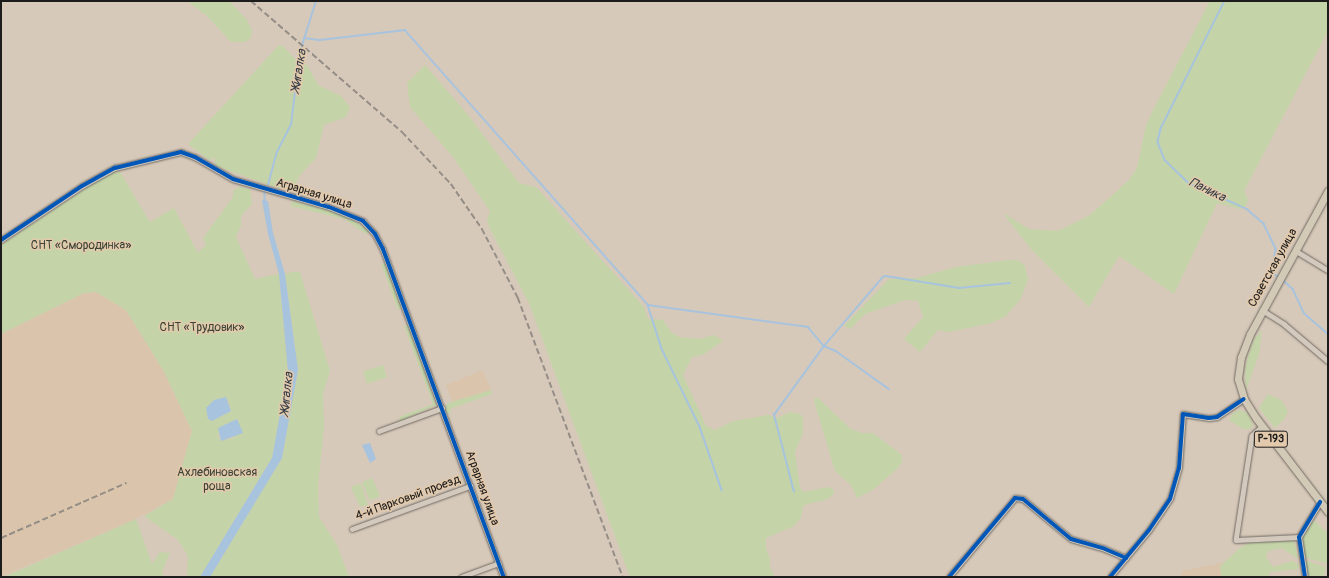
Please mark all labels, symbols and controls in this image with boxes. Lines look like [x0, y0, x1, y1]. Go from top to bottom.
water label: Жигалка [288, 48, 310, 94]
water label: Паника [1186, 174, 1228, 206]
street label: Аграрная улица [274, 176, 354, 212]
street label: Советская улица [1245, 226, 1301, 310]
park label: СНТ «Смородинка» [31, 239, 131, 253]
park label: СНТ «Трудовик» [160, 321, 244, 335]
water label: Жигалка [277, 371, 297, 417]
road number: Р-193 [1253, 430, 1289, 448]
street label: Аграрная улица [462, 449, 502, 527]
park label: Ахлебиновская роща [177, 466, 257, 494]
street label: 4-й Парковый проезд [354, 472, 462, 524]

